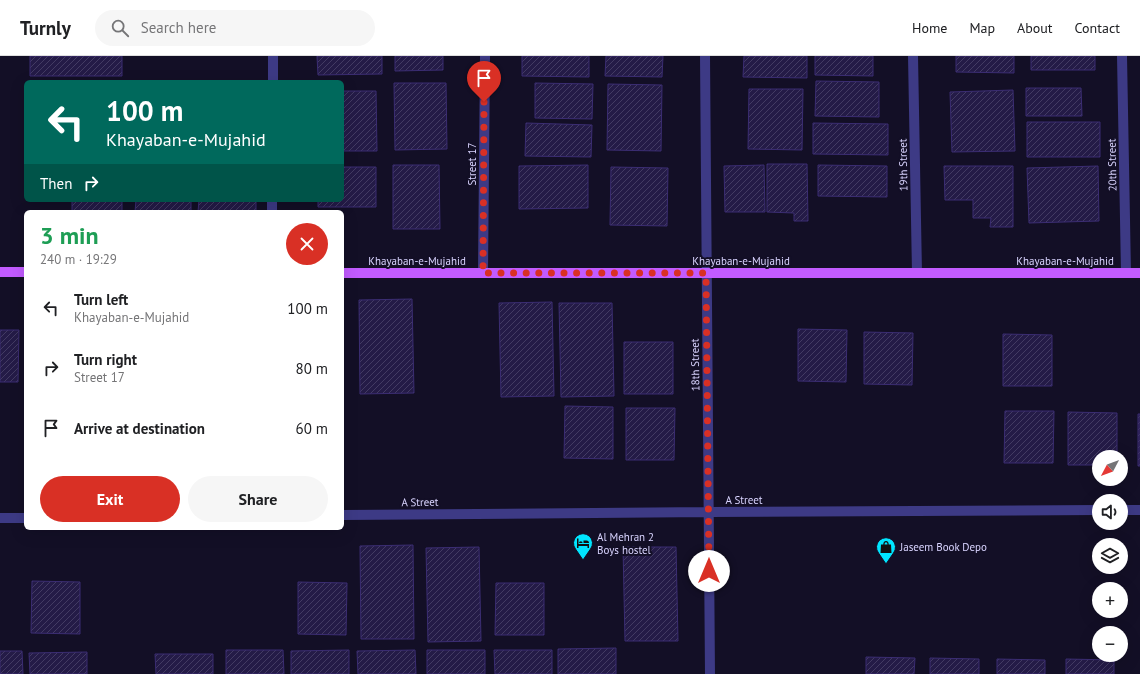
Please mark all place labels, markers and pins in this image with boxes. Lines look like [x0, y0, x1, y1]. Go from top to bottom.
pin [467, 61, 501, 102]
place label: Al Mehran 2 Boys hostel [597, 530, 654, 557]
hotel icon: Al Mehran 2 Boys hostel [572, 532, 594, 560]
shop icon: Jaseem Book Depo [875, 536, 897, 564]
place label: Jaseem Book Depo [899, 540, 987, 554]

